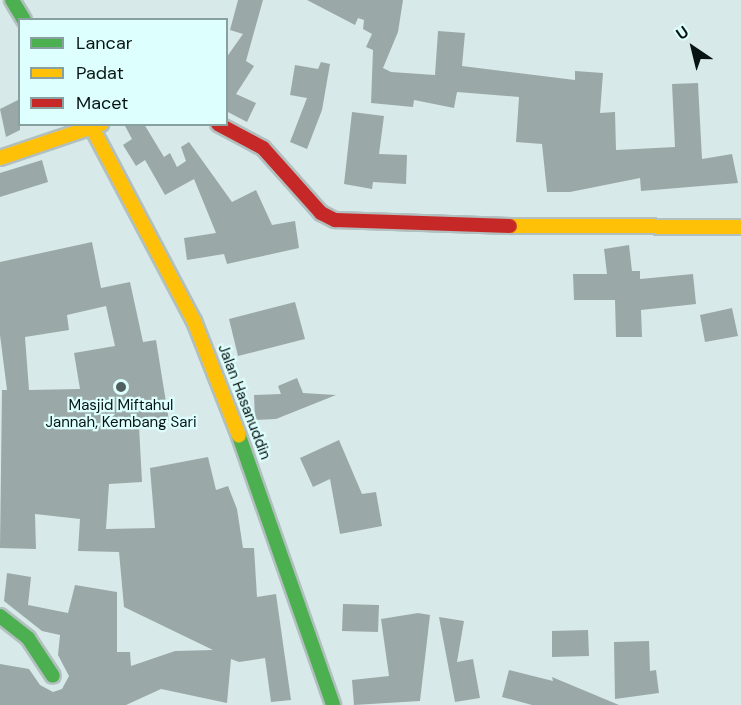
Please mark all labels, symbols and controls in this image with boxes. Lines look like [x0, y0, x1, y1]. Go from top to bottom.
legend [18, 18, 228, 126]
north arrow [663, 18, 723, 78]
text: U [672, 21, 693, 45]
text: Lancar [76, 31, 132, 55]
text: Padat [76, 61, 124, 85]
text: Macet [76, 91, 128, 115]
street label: Jalan Hasanuddin [214, 342, 274, 462]
marker: Masjid Miftahul Jannah, Kembang Sari [114, 380, 128, 394]
place label: Masjid Miftahul Jannah, Kembang Sari [45, 396, 197, 431]

